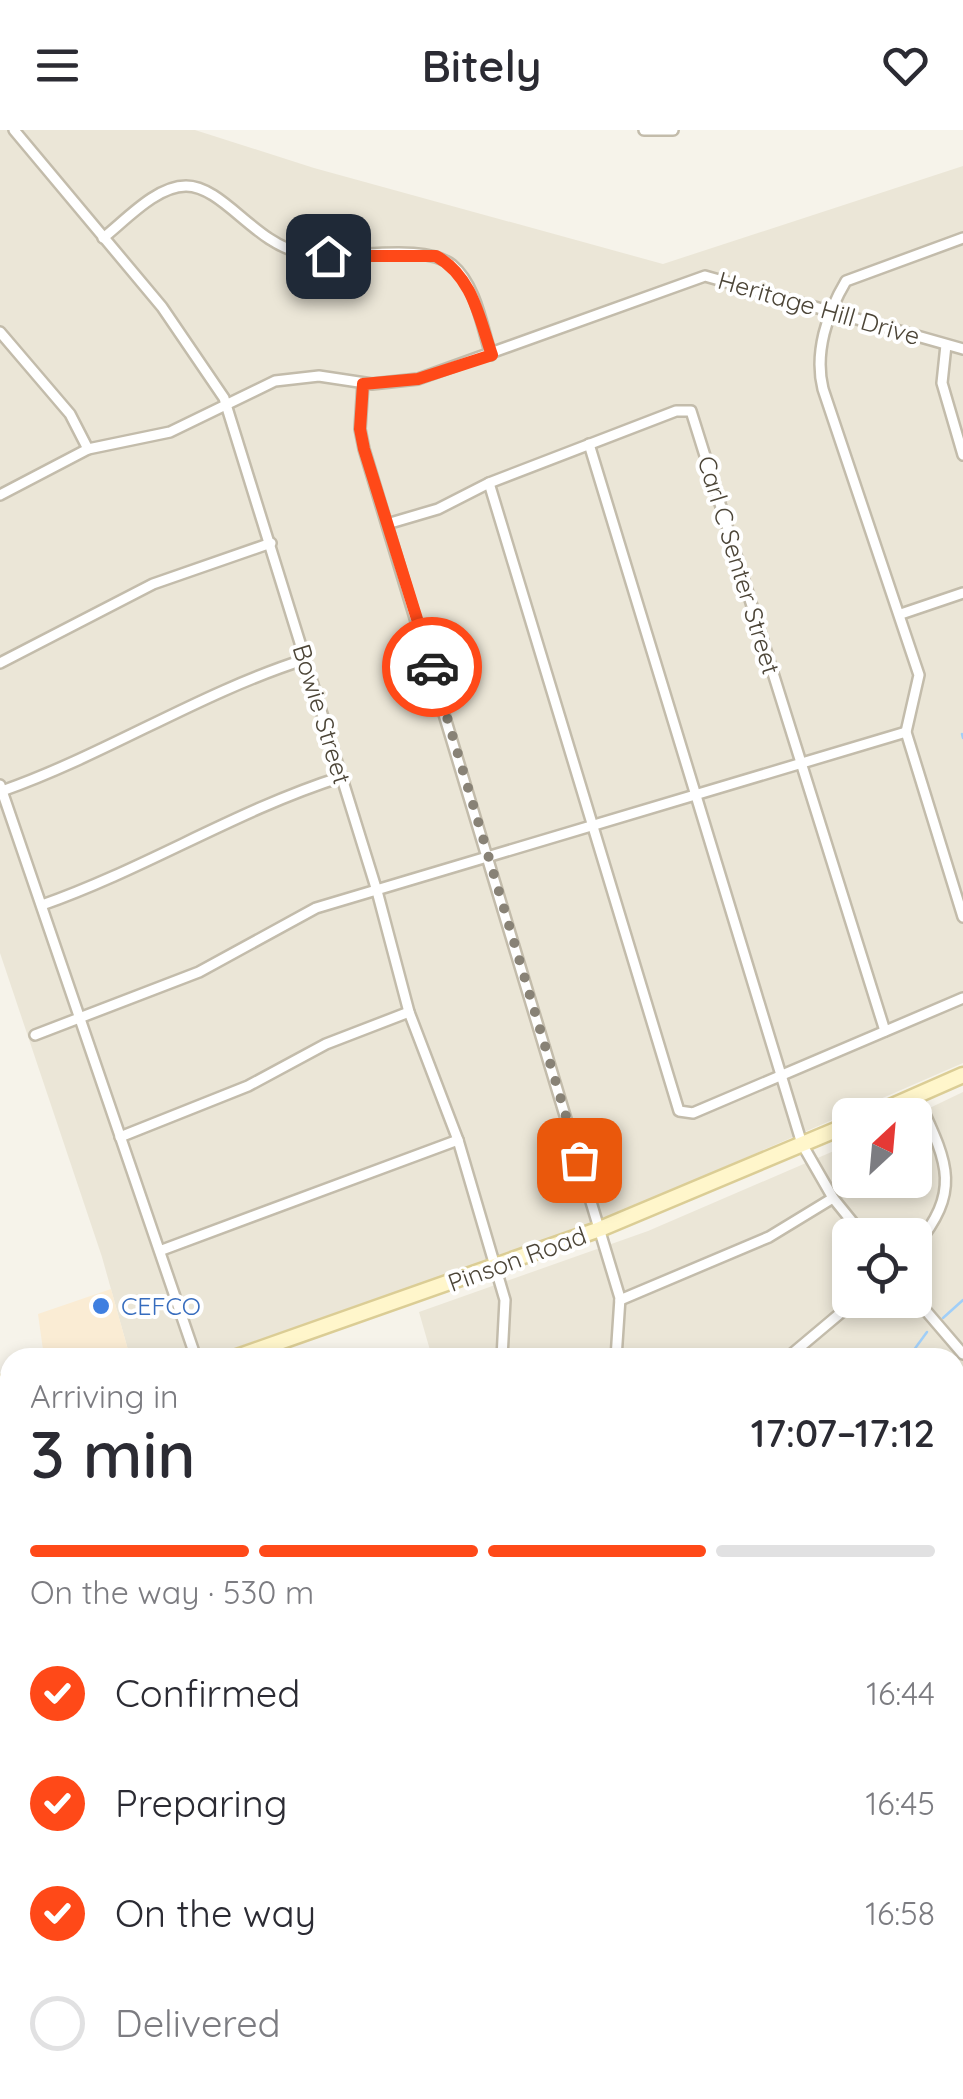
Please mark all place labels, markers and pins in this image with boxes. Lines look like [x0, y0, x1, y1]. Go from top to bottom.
pin [286, 214, 371, 299]
pin [537, 1118, 622, 1203]
place label: CEFCO [121, 1290, 201, 1321]
marker: CEFCO [90, 1295, 112, 1317]

